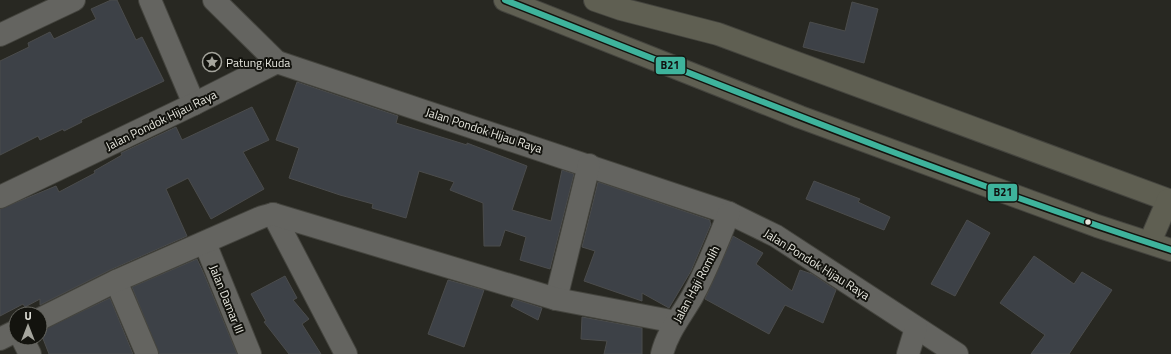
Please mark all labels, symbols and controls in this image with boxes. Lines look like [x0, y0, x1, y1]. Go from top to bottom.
place icon: Patung Kuda [201, 51, 223, 73]
place label: Patung Kuda [226, 53, 290, 72]
line badge: B21 [655, 56, 686, 75]
text: B21 [660, 57, 680, 73]
street label: Jalan Pondok Hijau Raya [102, 85, 220, 155]
street label: Jalan Pondok Hijau Raya [423, 102, 545, 158]
line badge: B21 [987, 183, 1018, 202]
text: B21 [993, 184, 1013, 200]
unlabelled marker [1083, 217, 1093, 227]
street label: Jalan Pondok Hijau Raya [760, 224, 874, 304]
street label: Jalan Haji Romlih [668, 242, 724, 326]
street label: Jalan Damar III [205, 262, 249, 336]
north arrow [8, 306, 48, 346]
text: U [24, 308, 32, 324]

